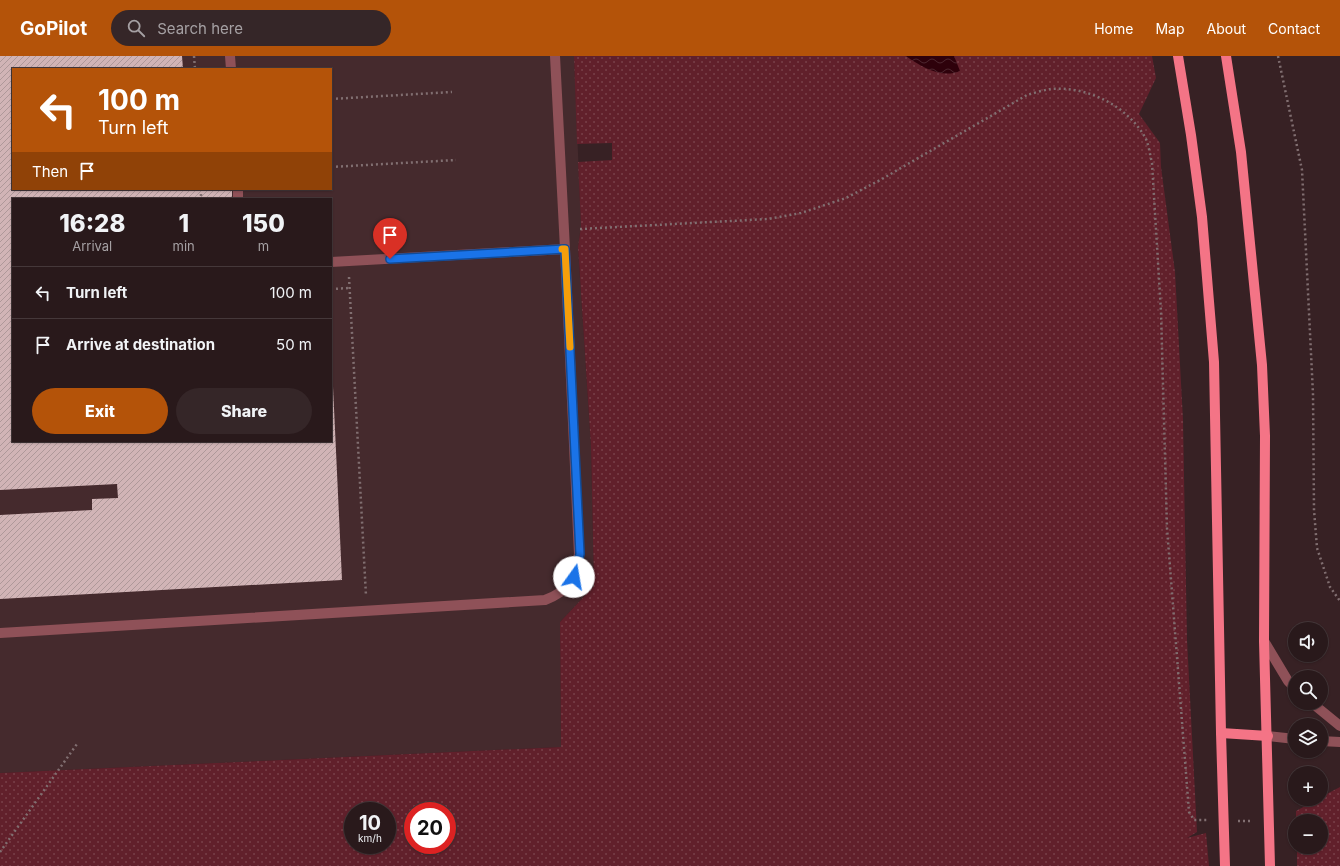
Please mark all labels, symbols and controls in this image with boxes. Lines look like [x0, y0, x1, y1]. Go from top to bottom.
search box [111, 10, 391, 46]
text: GoPilot [20, 17, 87, 40]
icon: search [125, 17, 147, 39]
text: Search here [157, 19, 243, 38]
text: Home [1094, 20, 1133, 37]
text: Map [1155, 20, 1185, 37]
text: About [1207, 20, 1246, 37]
text: Contact [1268, 20, 1320, 37]
text: 100 m [98, 83, 180, 117]
icon: left [32, 84, 84, 136]
text: Turn left [98, 117, 168, 138]
icon: arrive [76, 160, 98, 182]
text: Then [32, 162, 68, 181]
text: 16:28 [59, 209, 125, 238]
text: 1 [178, 209, 189, 238]
text: 150 [242, 209, 285, 238]
pin [373, 218, 407, 259]
icon: arrive [379, 224, 401, 246]
text: Arrival [72, 238, 112, 254]
text: min [173, 238, 195, 254]
text: m [258, 238, 269, 254]
icon: left [32, 282, 54, 304]
text: Turn left [66, 283, 127, 302]
text: 100 m [270, 283, 312, 302]
icon: arrive [32, 334, 54, 356]
text: Arrive at destination [66, 335, 215, 354]
text: 50 m [276, 335, 312, 354]
button: Exit [32, 388, 168, 434]
button: Share [176, 388, 312, 434]
position arrow [553, 556, 595, 598]
map controls [1288, 622, 1328, 854]
button: sound [1288, 622, 1328, 662]
button: search [1288, 670, 1328, 710]
button: layers [1288, 718, 1328, 758]
button: + [1288, 766, 1328, 806]
speed limit sign: 20 [404, 802, 456, 854]
text: 10 [359, 811, 381, 835]
button: − [1288, 814, 1328, 854]
text: km/h [358, 832, 382, 844]

